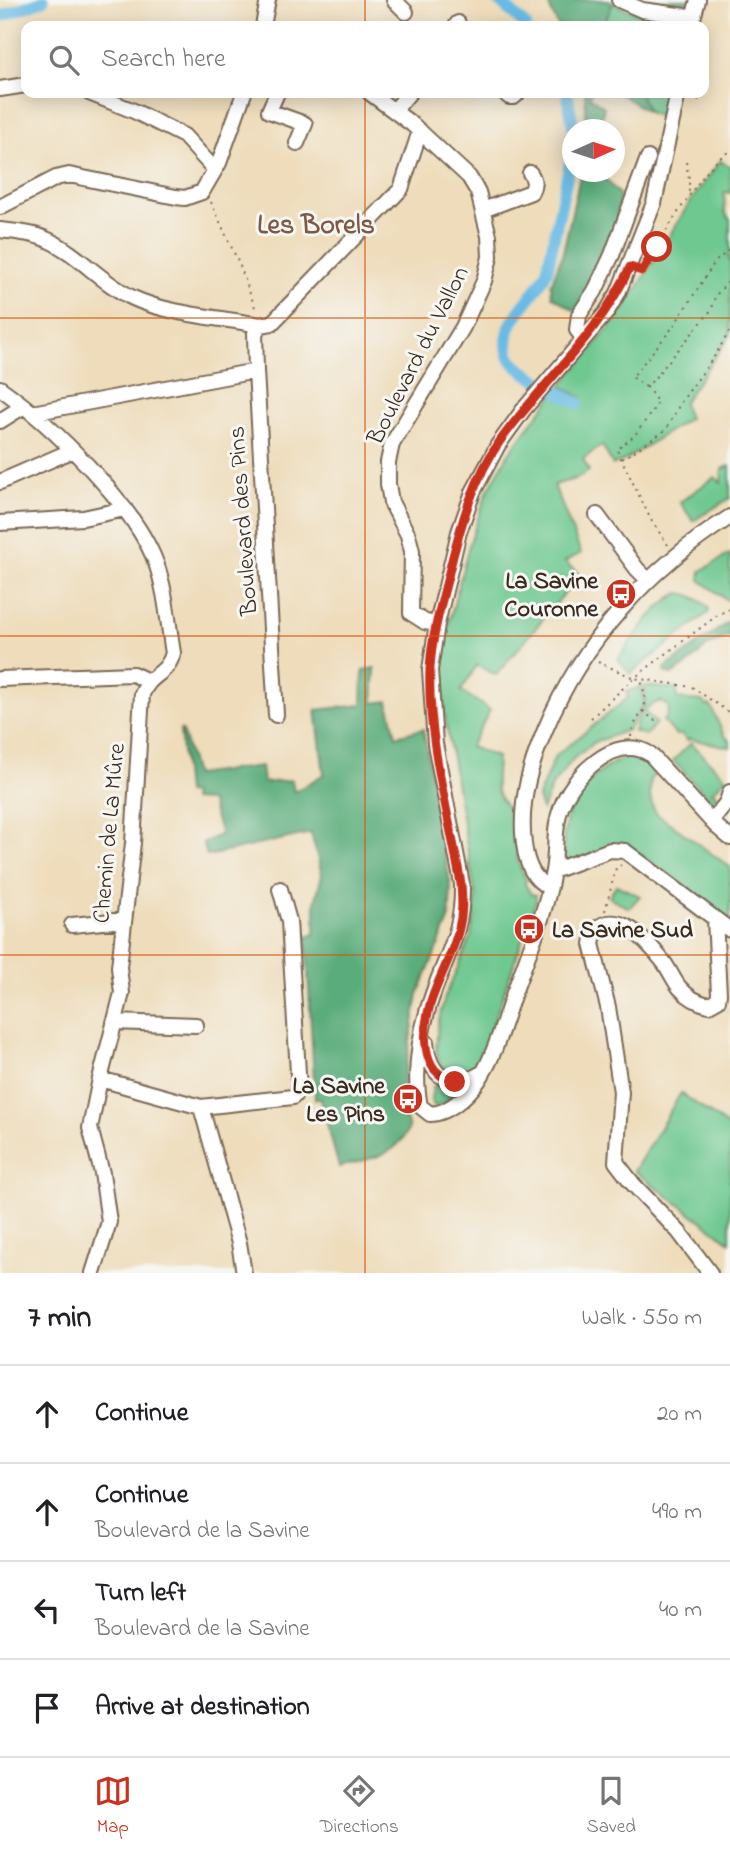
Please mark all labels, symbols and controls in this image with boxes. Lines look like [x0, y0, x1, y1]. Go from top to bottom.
search box [21, 21, 709, 98]
icon: search [45, 41, 83, 79]
text: Search here [101, 41, 226, 79]
north arrow [562, 119, 625, 182]
district label: Les Borels [257, 206, 375, 247]
route start [641, 231, 672, 262]
street label: Boulevard du Vallon [359, 261, 479, 452]
street label: Boulevard des Pins [220, 425, 269, 618]
place label: La Savine Couronne [504, 565, 599, 628]
bus stop icon: La Savine Couronne [604, 577, 638, 611]
street label: Chemin de La Mûre [85, 741, 136, 925]
bus stop icon: La Savine Sud [512, 912, 546, 946]
place label: La Savine Sud [552, 914, 693, 949]
route end [439, 1066, 470, 1097]
place label: La Savine Les Pins [293, 1070, 386, 1133]
bus stop icon: La Savine Les Pins [391, 1082, 425, 1116]
text: 7 min [28, 1297, 91, 1341]
text: Walk · 550 m [582, 1302, 702, 1335]
icon: ahead [28, 1395, 66, 1433]
text: Continue [95, 1395, 188, 1433]
text: 20 m [657, 1398, 702, 1431]
text: Continue [95, 1477, 188, 1515]
icon: ahead [28, 1493, 66, 1531]
text: 490 m [652, 1496, 702, 1529]
text: Boulevard de la Savine [95, 1515, 310, 1548]
text: Turn left [95, 1575, 186, 1613]
icon: left [28, 1591, 66, 1629]
text: 40 m [659, 1594, 702, 1627]
text: Boulevard de la Savine [95, 1613, 310, 1646]
icon: arrive [28, 1689, 66, 1727]
text: Arrive at destination [95, 1689, 310, 1727]
tab: Map [94, 1772, 132, 1841]
tab: Directions [320, 1772, 399, 1841]
tab: Saved [587, 1772, 636, 1841]

